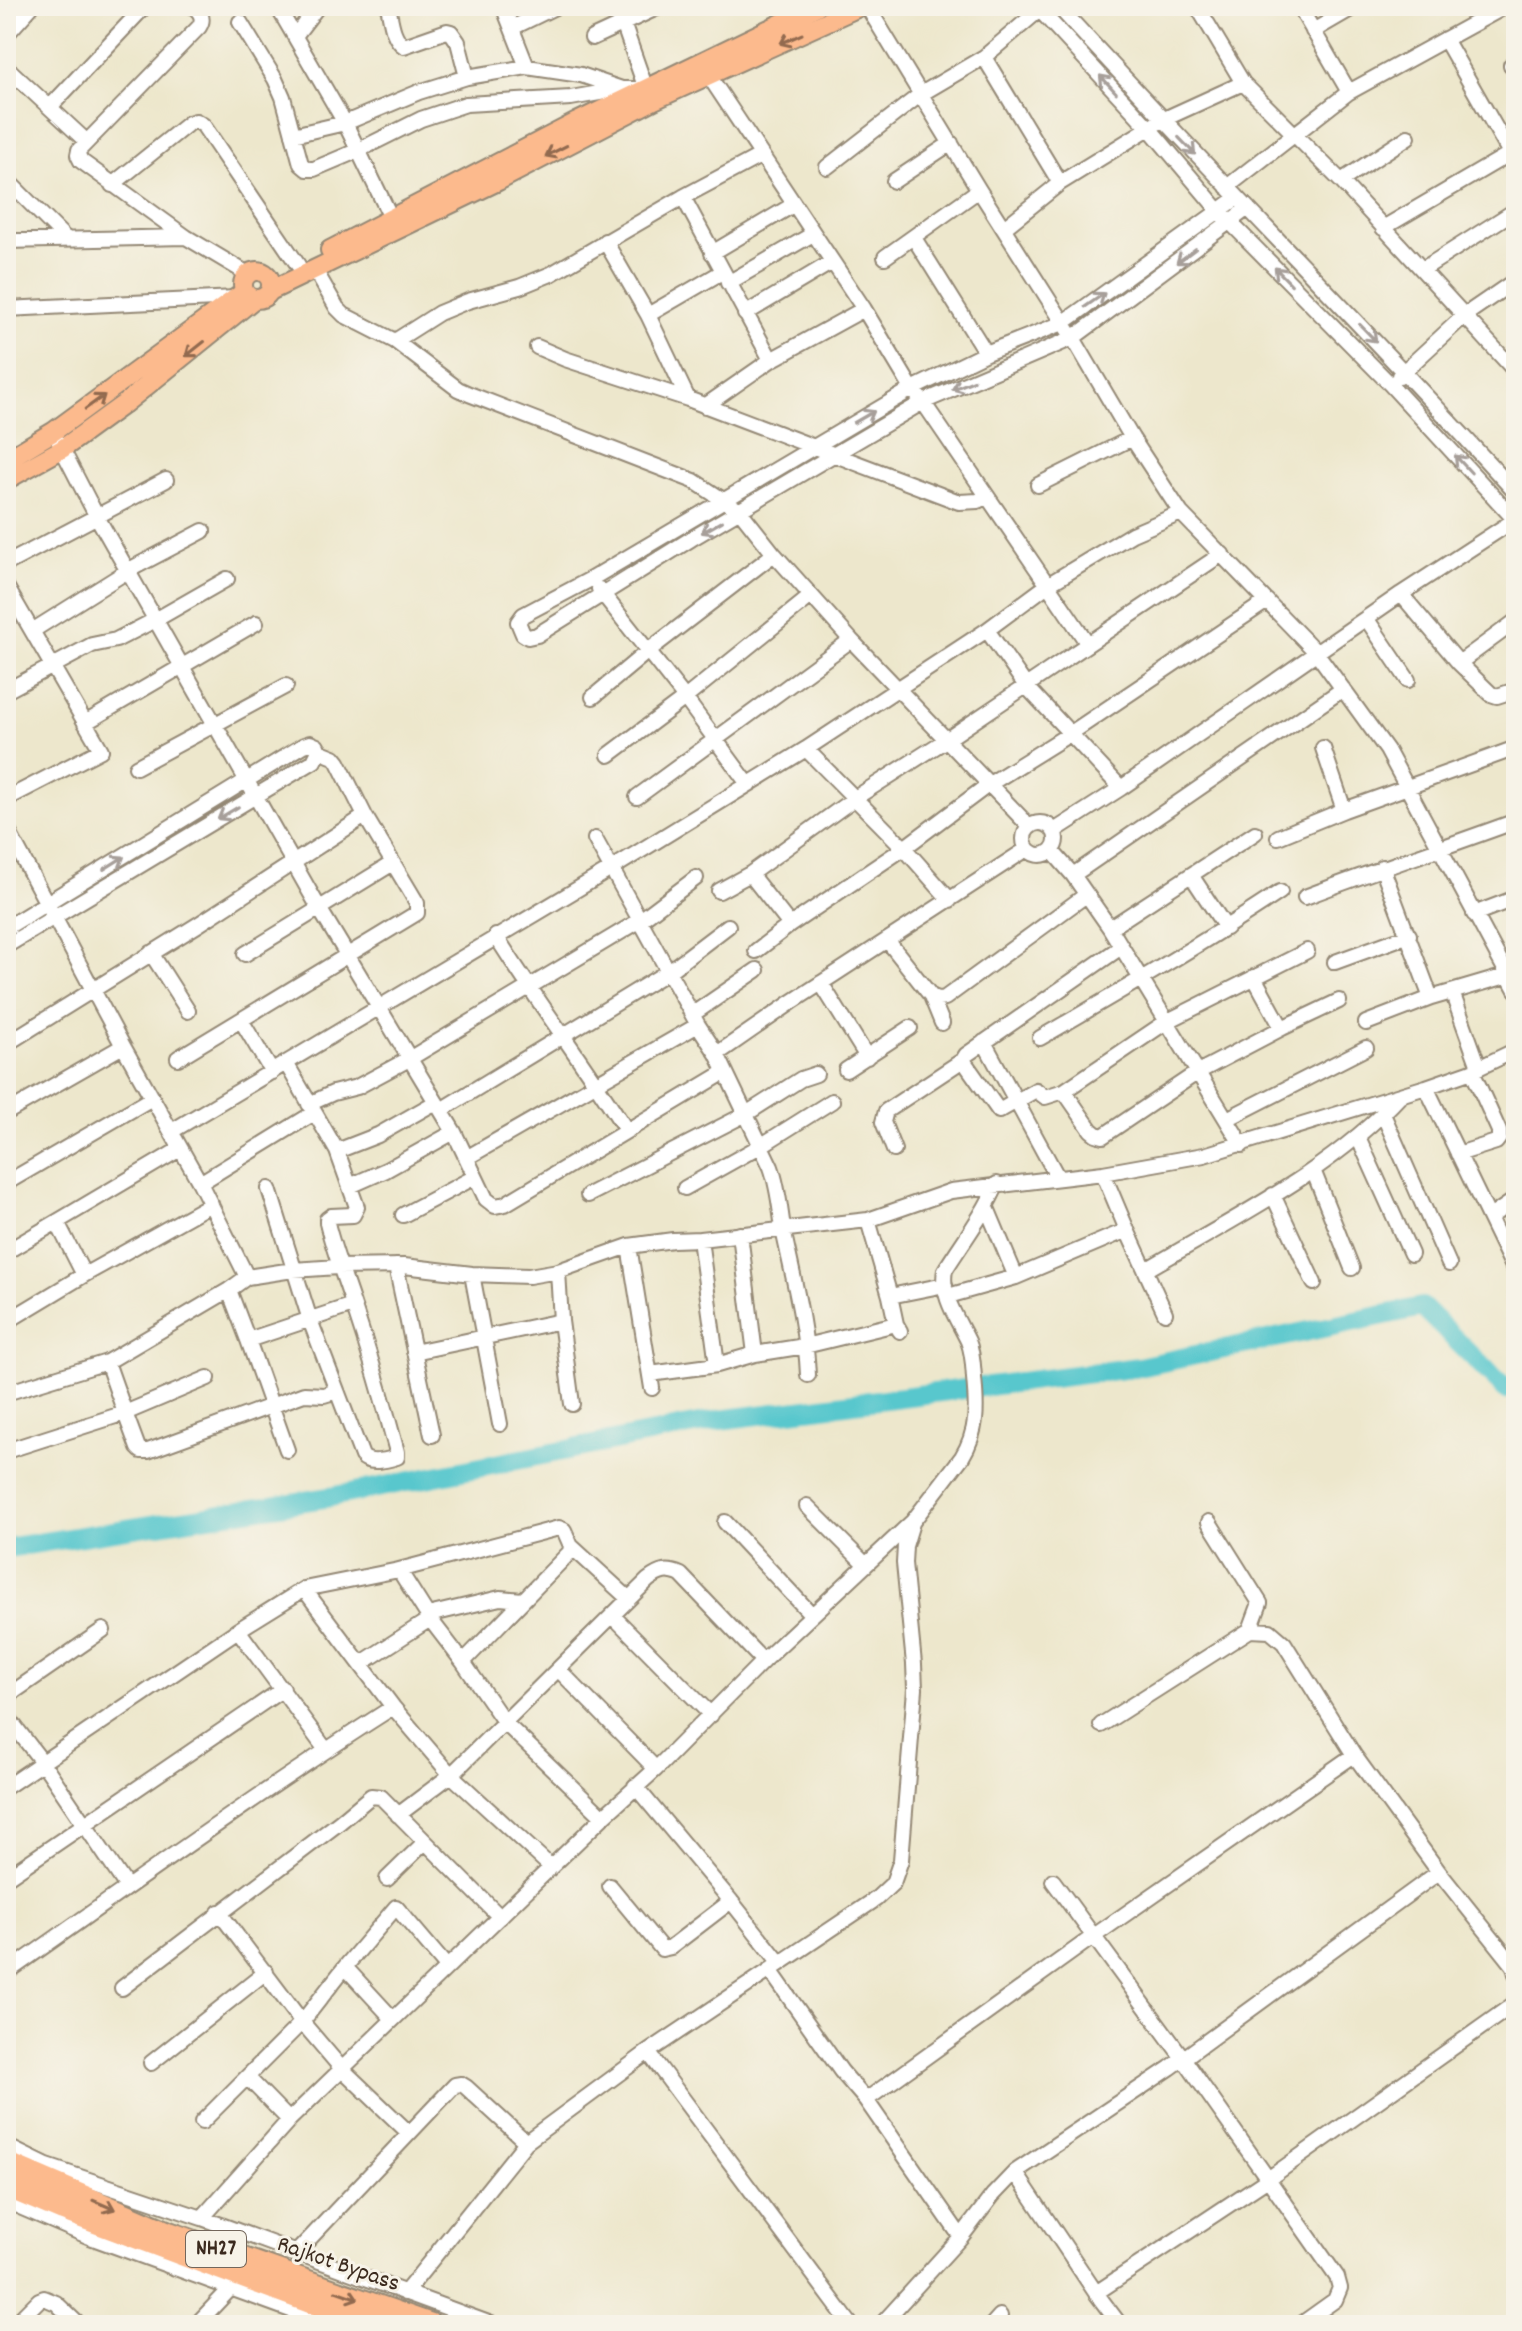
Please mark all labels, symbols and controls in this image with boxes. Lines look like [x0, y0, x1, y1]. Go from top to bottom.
one-way arrow [779, 32, 803, 47]
one-way arrow [1098, 74, 1117, 94]
one-way arrow [1177, 136, 1196, 155]
one-way arrow [544, 143, 568, 159]
one-way arrow [1176, 247, 1197, 264]
one-way arrow [1274, 266, 1293, 286]
one-way arrow [1084, 292, 1106, 308]
one-way arrow [1358, 323, 1377, 343]
one-way arrow [185, 340, 205, 358]
one-way arrow [951, 379, 976, 394]
one-way arrow [83, 394, 105, 410]
one-way arrow [852, 409, 875, 425]
one-way arrow [1454, 454, 1473, 474]
one-way arrow [701, 520, 725, 535]
one-way arrow [217, 805, 240, 821]
one-way arrow [102, 854, 125, 870]
one-way arrow [91, 2198, 115, 2213]
street label: Rajkot Bypass [272, 2228, 404, 2302]
road number: NH27 [186, 2231, 246, 2267]
one-way arrow [334, 2289, 359, 2304]

